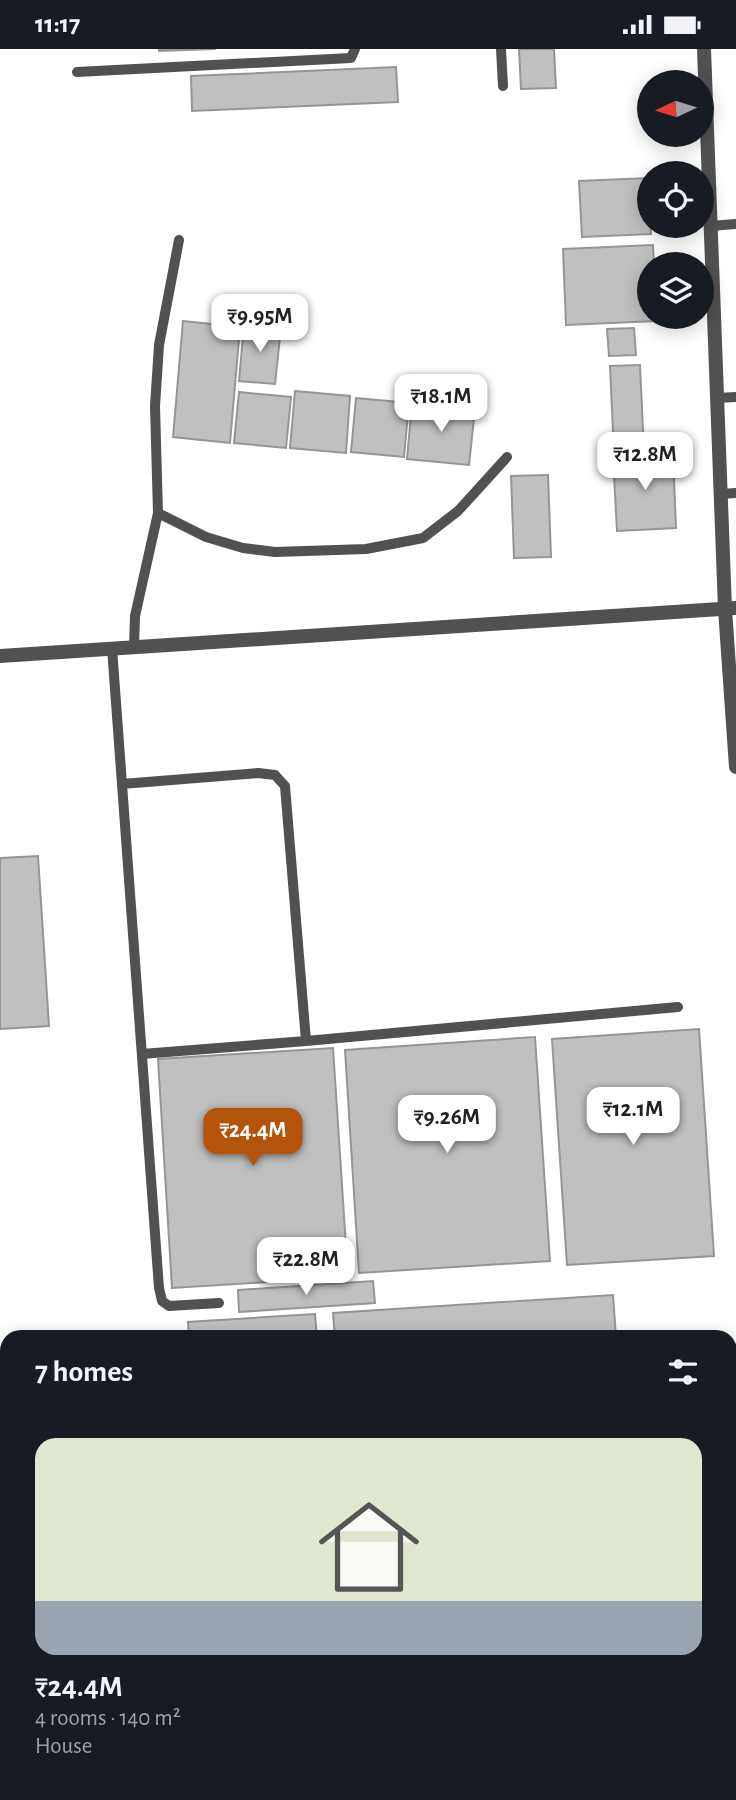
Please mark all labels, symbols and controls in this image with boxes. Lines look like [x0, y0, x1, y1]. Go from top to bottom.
text: 11:17 [35, 11, 80, 37]
north arrow [637, 70, 714, 147]
map controls [637, 70, 714, 329]
button: locate [637, 161, 714, 238]
button: layers [637, 252, 714, 329]
pin: ₹9.95M [203, 295, 317, 354]
text: ₹9.95M [227, 305, 293, 328]
pin: ₹18.1M [384, 375, 498, 434]
text: ₹18.1M [410, 385, 472, 408]
pin: ₹12.8M [588, 433, 702, 492]
text: ₹12.8M [613, 443, 677, 466]
pin: ₹12.1M [576, 1087, 690, 1147]
pin: ₹9.26M [390, 1095, 504, 1155]
text: ₹12.1M [603, 1098, 663, 1121]
text: ₹9.26M [414, 1106, 480, 1129]
pin: ₹24.4M [196, 1109, 310, 1168]
text: ₹24.4M [219, 1119, 287, 1142]
pin: ₹22.8M [249, 1237, 363, 1297]
text: ₹22.8M [273, 1248, 339, 1271]
icon: filters [664, 1353, 702, 1391]
text: 7 homes [35, 1357, 133, 1387]
icon: home [306, 1484, 432, 1610]
text: ₹24.4M [35, 1672, 123, 1702]
text: 4 rooms · 140 m² [35, 1707, 181, 1730]
text: House [35, 1735, 92, 1758]

